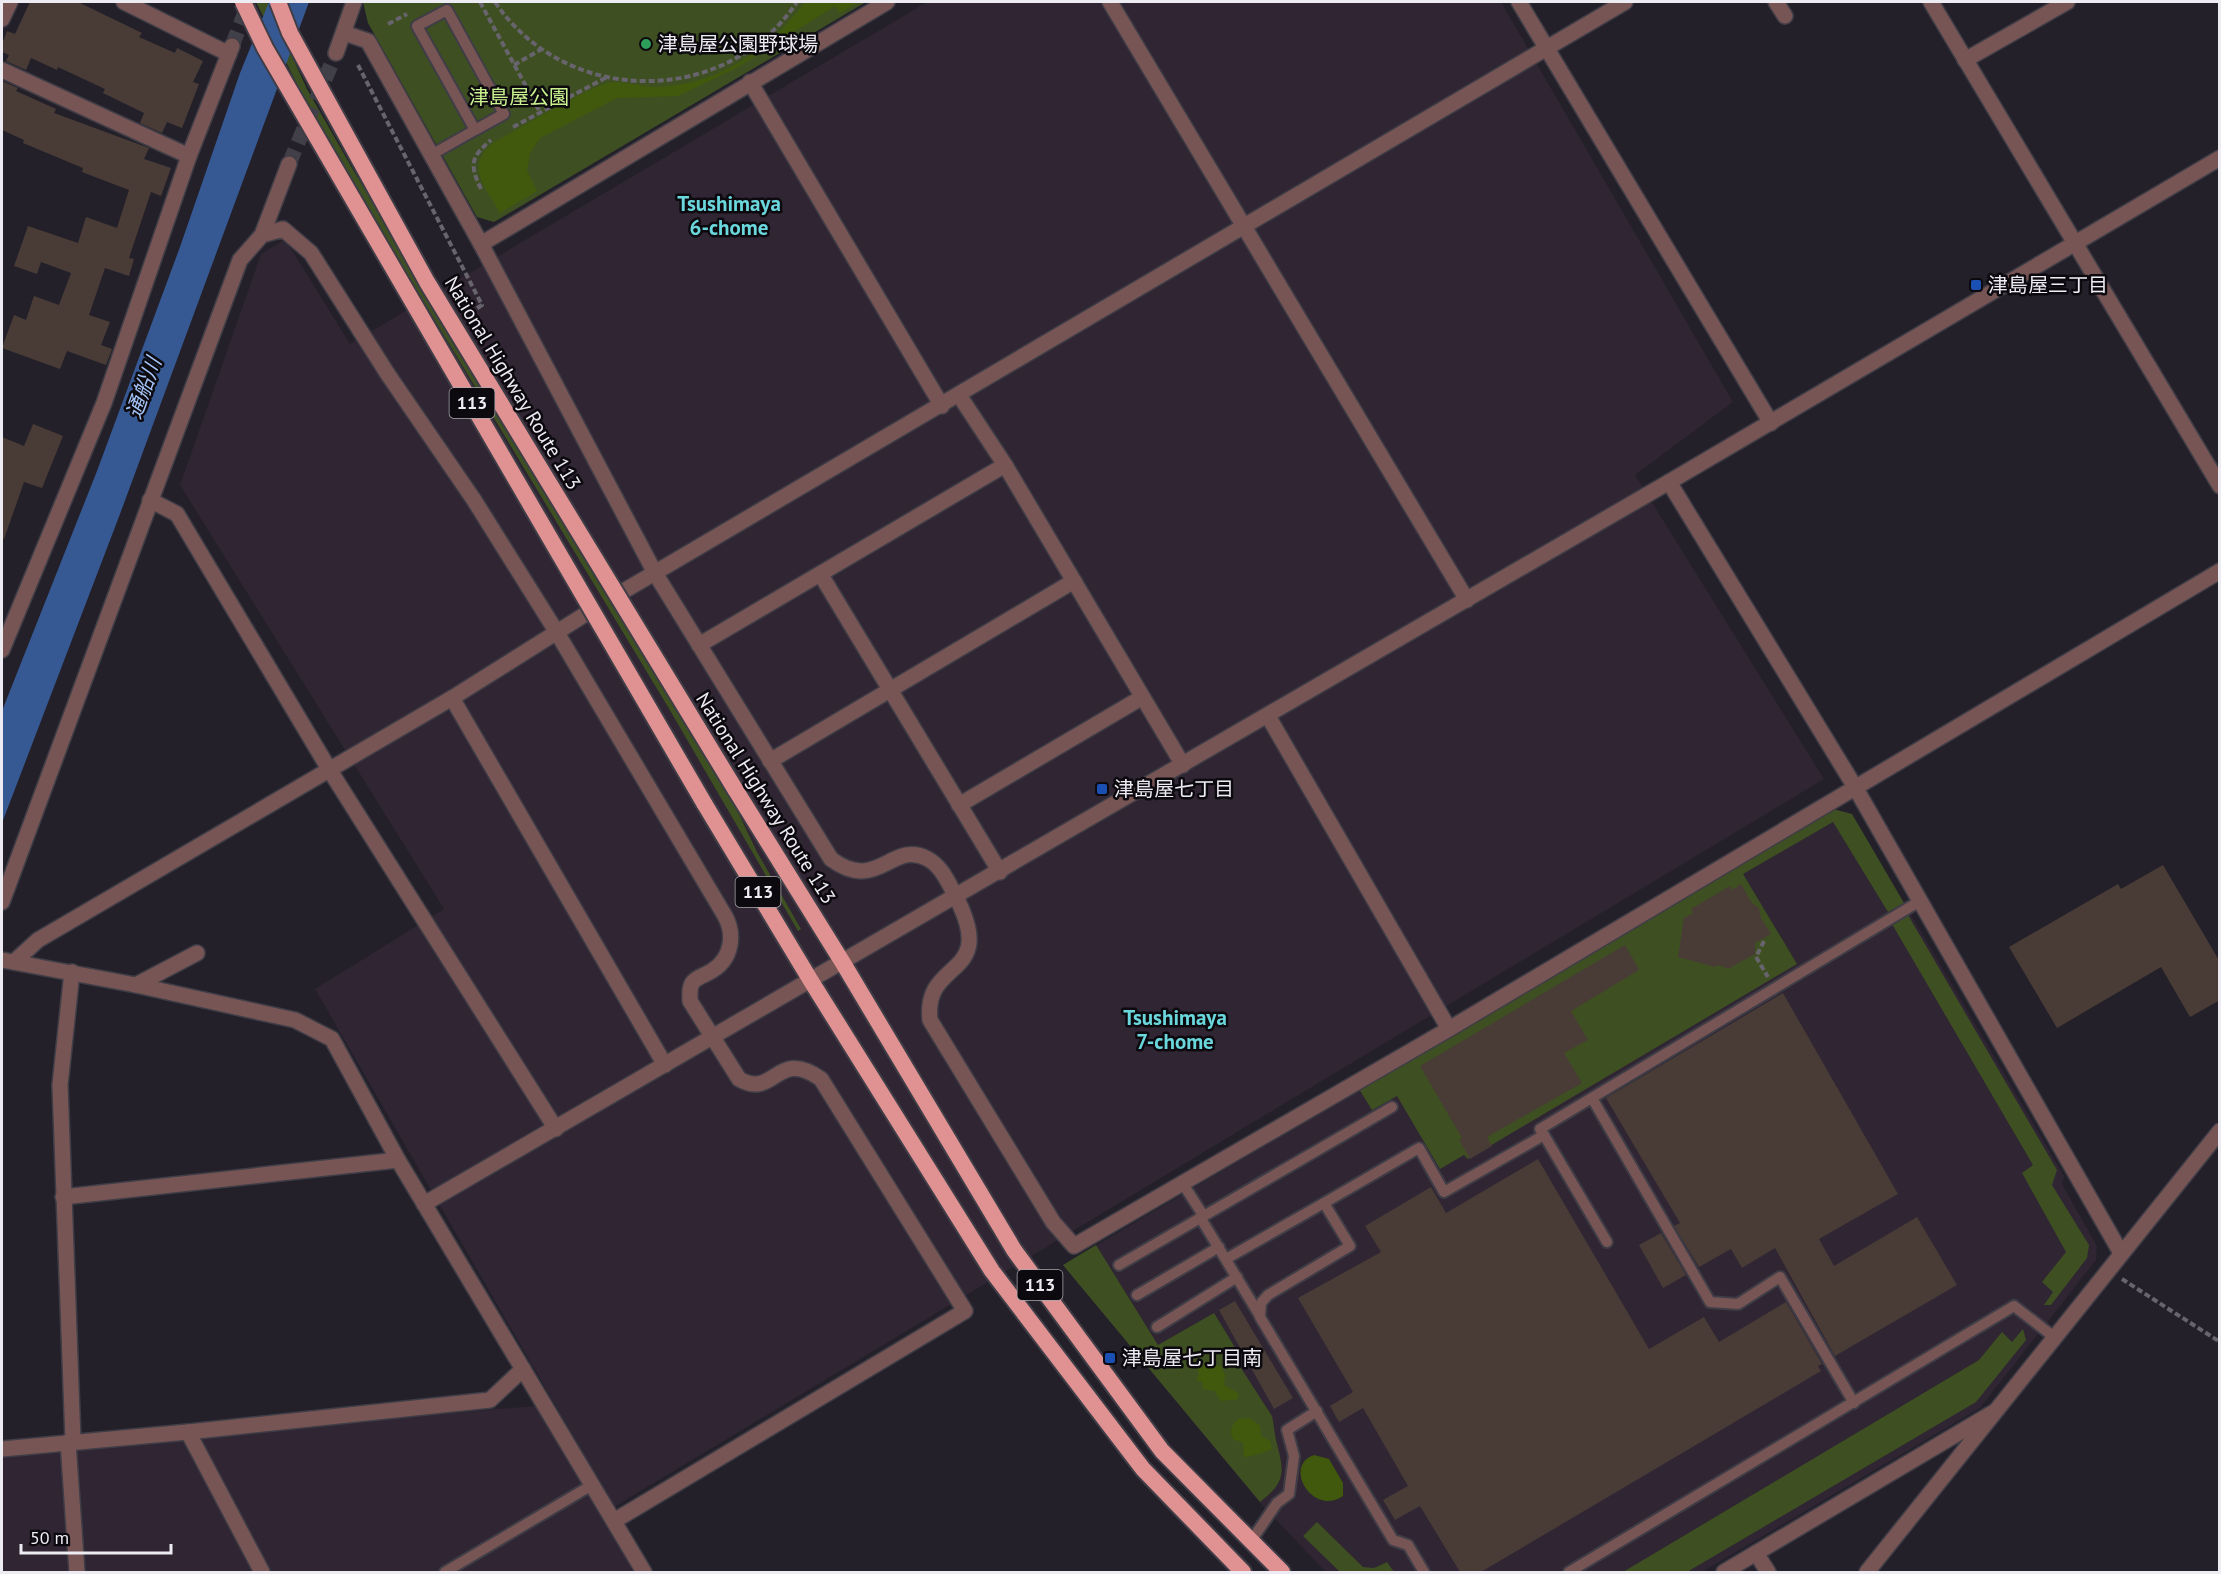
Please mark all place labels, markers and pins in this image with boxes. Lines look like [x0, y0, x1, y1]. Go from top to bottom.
place label: 津島屋公園野球場 [658, 31, 818, 57]
marker: 津島屋公園野球場 [639, 37, 653, 51]
place label: 津島屋三丁目 [1988, 272, 2108, 298]
marker: 津島屋三丁目 [1969, 278, 1983, 292]
place label: 津島屋七丁目 [1114, 776, 1234, 802]
marker: 津島屋七丁目 [1095, 782, 1109, 796]
place label: 津島屋七丁目南 [1122, 1345, 1262, 1371]
marker: 津島屋七丁目南 [1103, 1351, 1117, 1365]

